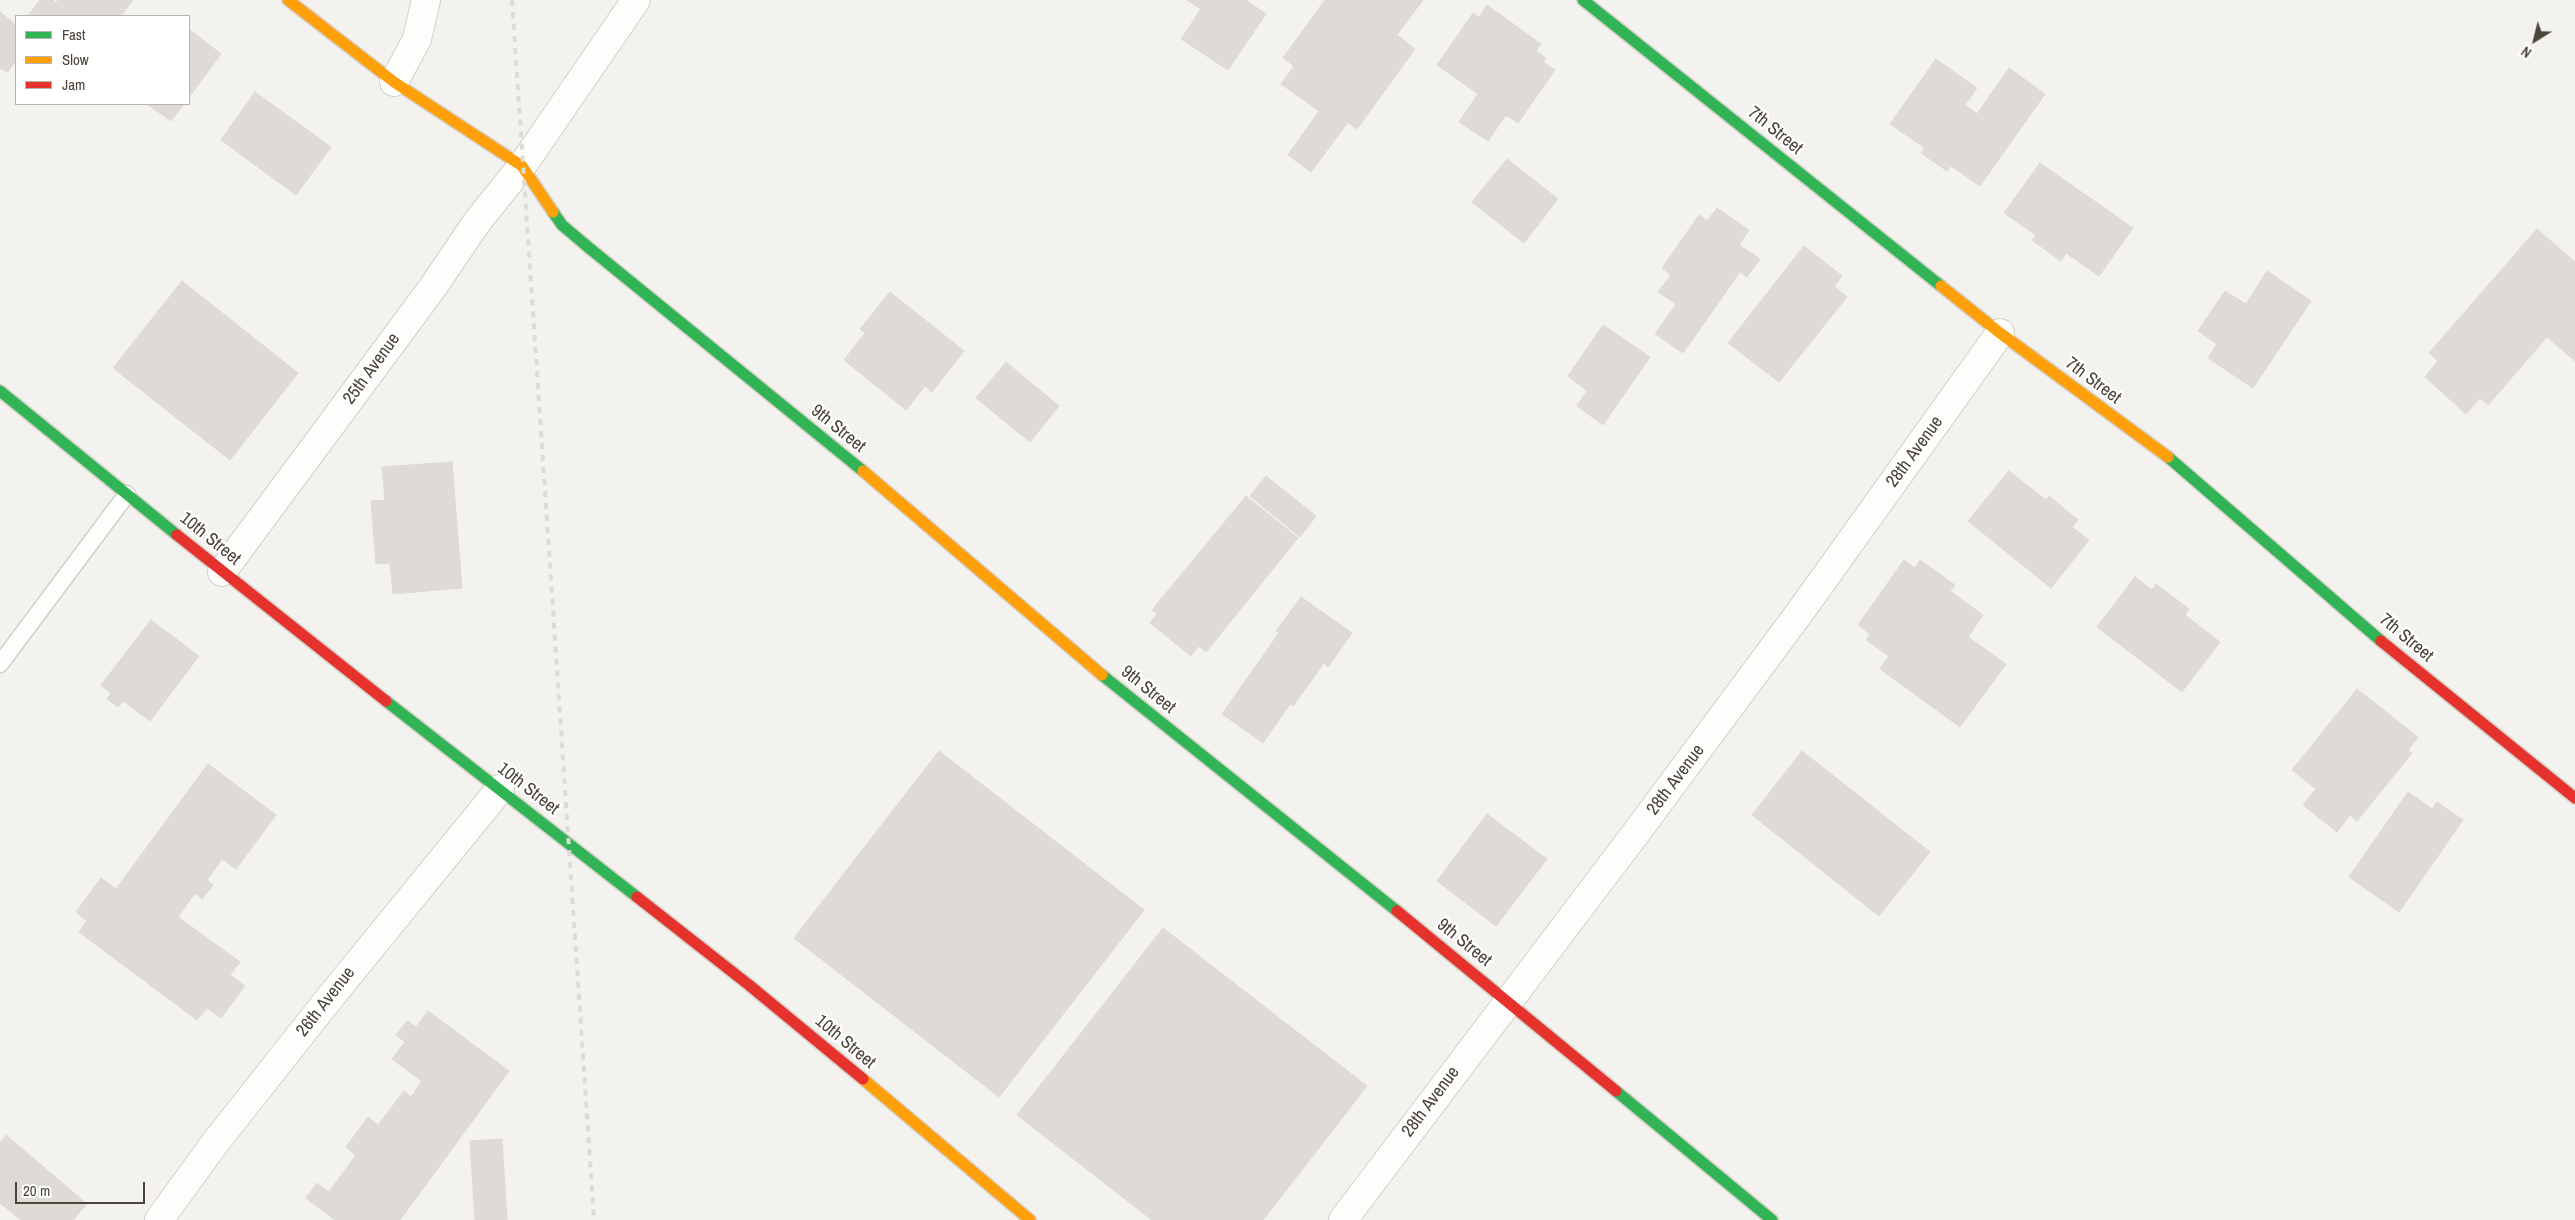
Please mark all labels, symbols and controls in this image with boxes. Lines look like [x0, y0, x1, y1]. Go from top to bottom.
legend [15, 15, 190, 105]
north arrow [2510, 15, 2560, 65]
text: Fast [62, 24, 85, 45]
text: N [2518, 42, 2535, 62]
text: Slow [62, 49, 89, 70]
text: Jam [62, 74, 85, 95]
street label: 7th Street [1743, 102, 1807, 160]
street label: 25th Avenue [339, 329, 405, 409]
street label: 7th Street [2061, 353, 2125, 409]
street label: 9th Street [806, 400, 870, 458]
street label: 28th Avenue [1882, 412, 1948, 492]
street label: 10th Street [175, 508, 245, 570]
street label: 7th Street [2375, 609, 2437, 667]
street label: 9th Street [1116, 661, 1180, 719]
street label: 28th Avenue [1643, 741, 1709, 819]
street label: 10th Street [493, 758, 563, 820]
street label: 9th Street [1432, 914, 1496, 972]
street label: 26th Avenue [292, 963, 360, 1041]
street label: 10th Street [810, 1011, 880, 1073]
street label: 28th Avenue [1398, 1063, 1464, 1141]
scale bar [18, 1172, 148, 1204]
text: 20 m [23, 1180, 50, 1201]

